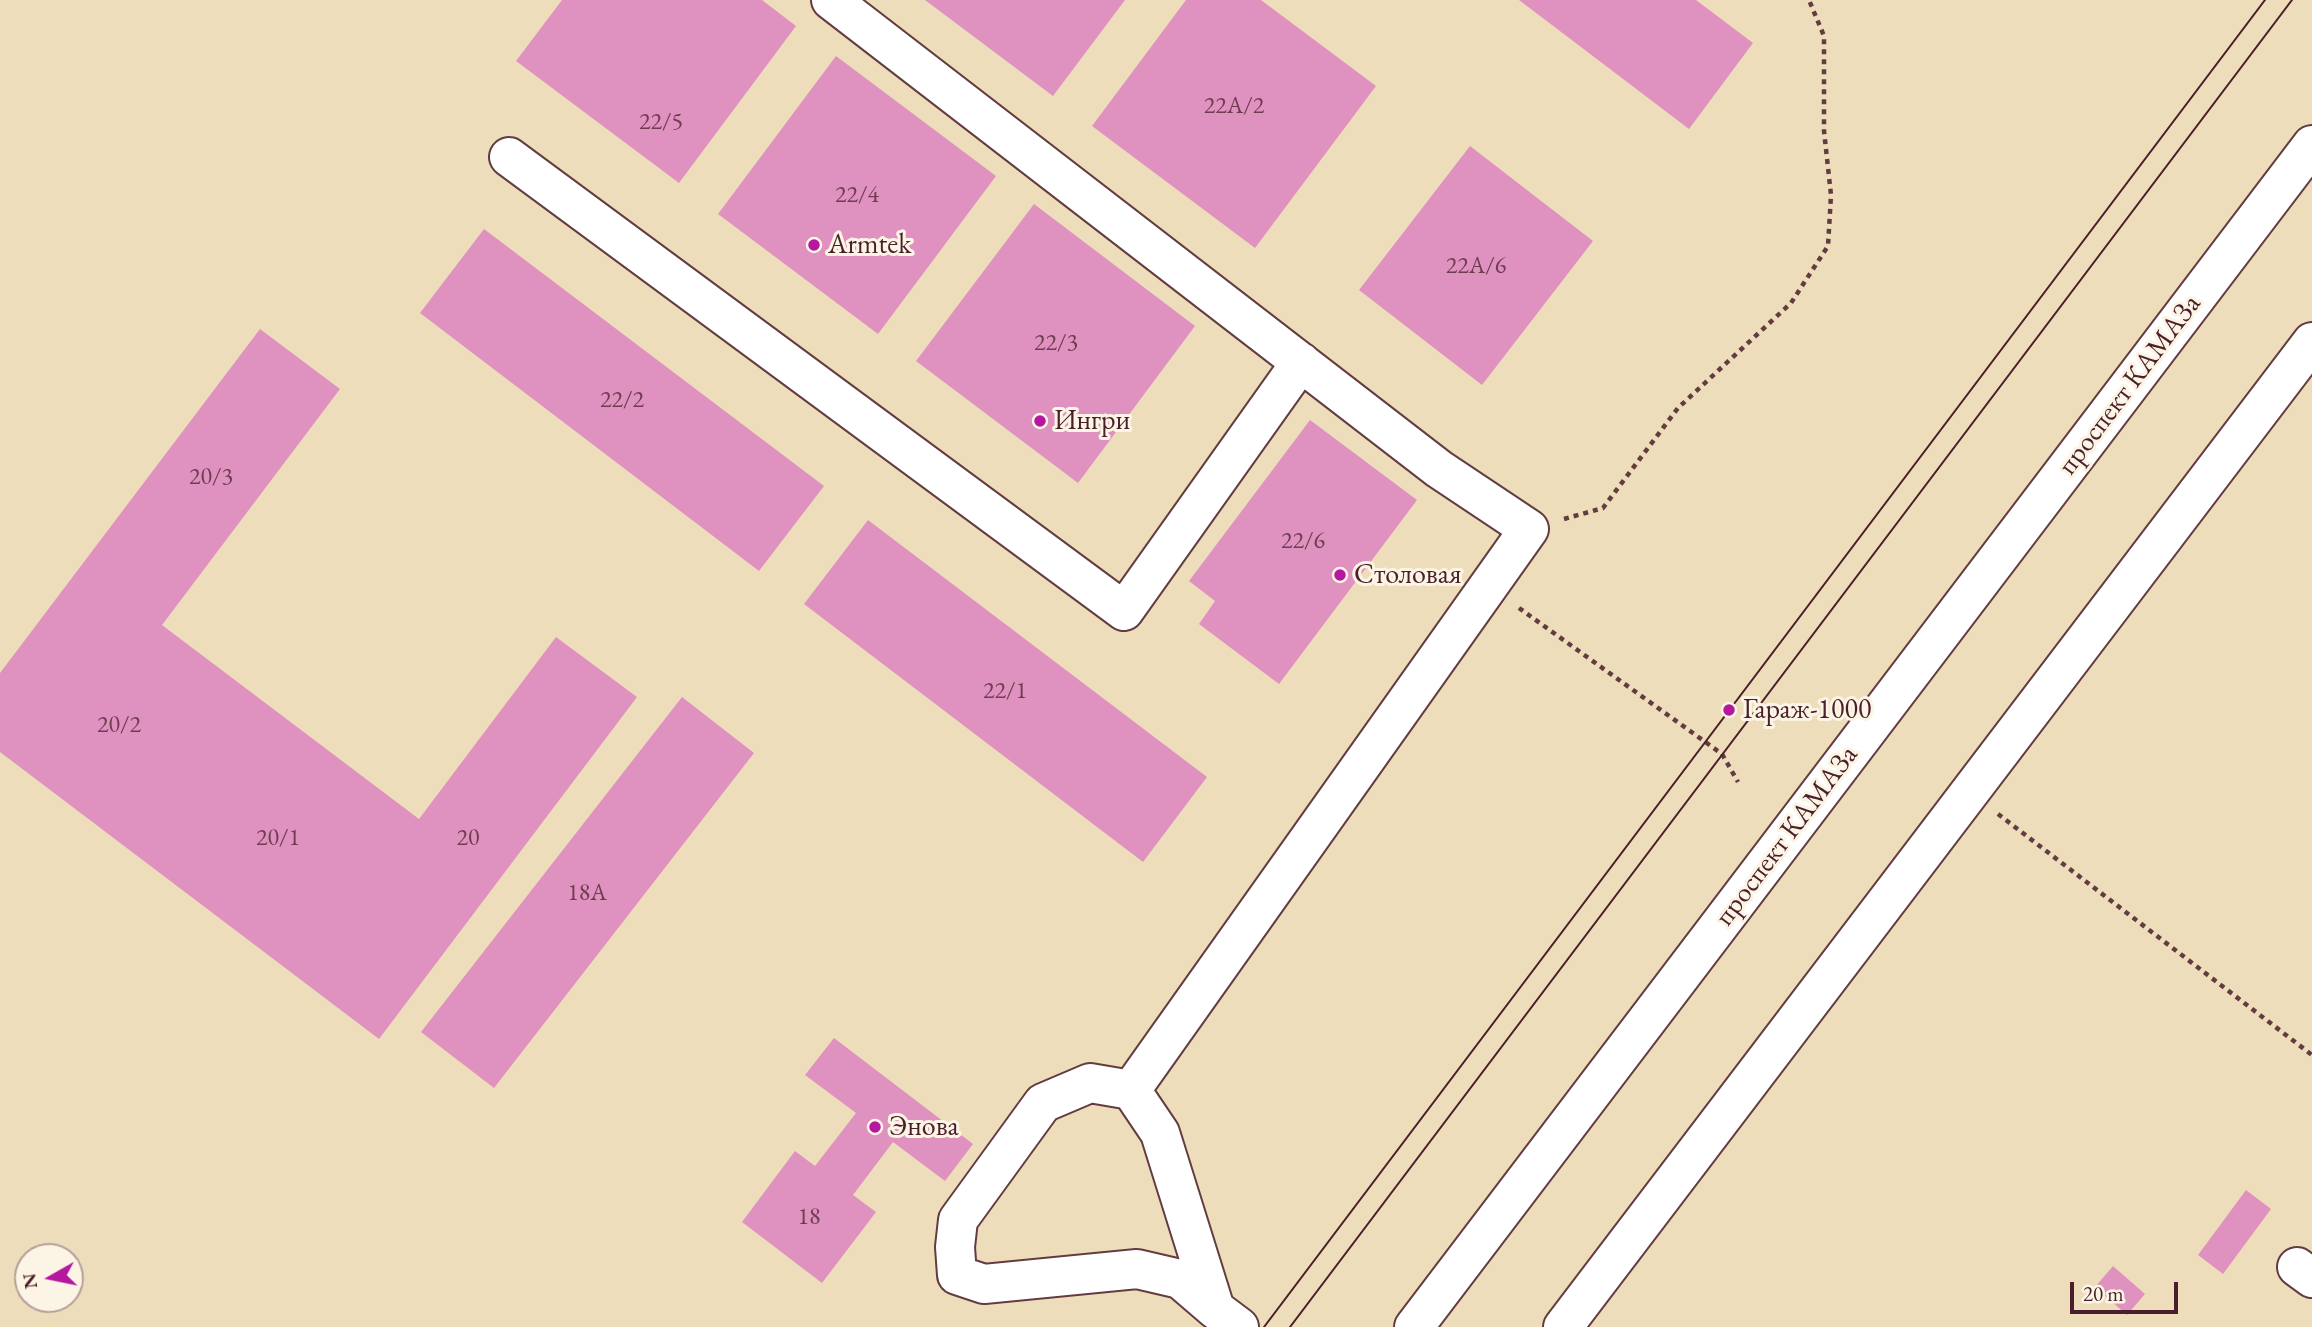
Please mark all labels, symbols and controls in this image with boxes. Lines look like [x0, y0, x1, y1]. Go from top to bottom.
house number: 22А/2 [1204, 92, 1264, 120]
house number: 22/5 [639, 108, 683, 136]
house number: 22/4 [835, 181, 879, 209]
place label: Armtek [828, 228, 911, 262]
marker: Armtek [806, 237, 822, 253]
house number: 22А/6 [1446, 252, 1506, 280]
street label: проспект КАМАЗа [2051, 288, 2209, 482]
house number: 22/3 [1034, 329, 1078, 357]
house number: 22/2 [600, 386, 644, 414]
place label: Ингри [1054, 404, 1130, 438]
marker: Ингри [1032, 413, 1048, 429]
house number: 20/3 [189, 463, 233, 491]
house number: 22/6 [1281, 527, 1325, 555]
place label: Столовая [1354, 558, 1461, 592]
marker: Столовая [1332, 567, 1348, 583]
house number: 22/1 [983, 677, 1027, 705]
place label: Гараж-1000 [1743, 693, 1871, 727]
marker: Гараж-1000 [1721, 702, 1737, 718]
house number: 20/2 [97, 711, 141, 739]
street label: проспект КАМАЗа [1708, 739, 1866, 933]
house number: 20/1 [256, 824, 300, 852]
house number: 20 [456, 824, 480, 852]
house number: 18А [567, 879, 607, 907]
place label: Энова [889, 1110, 959, 1144]
marker: Энова [867, 1119, 883, 1135]
house number: 18 [797, 1203, 821, 1231]
north arrow [14, 1243, 84, 1313]
scale bar [2074, 1268, 2182, 1312]
text: N [16, 1272, 43, 1291]
text: 20 m [2083, 1280, 2124, 1307]

